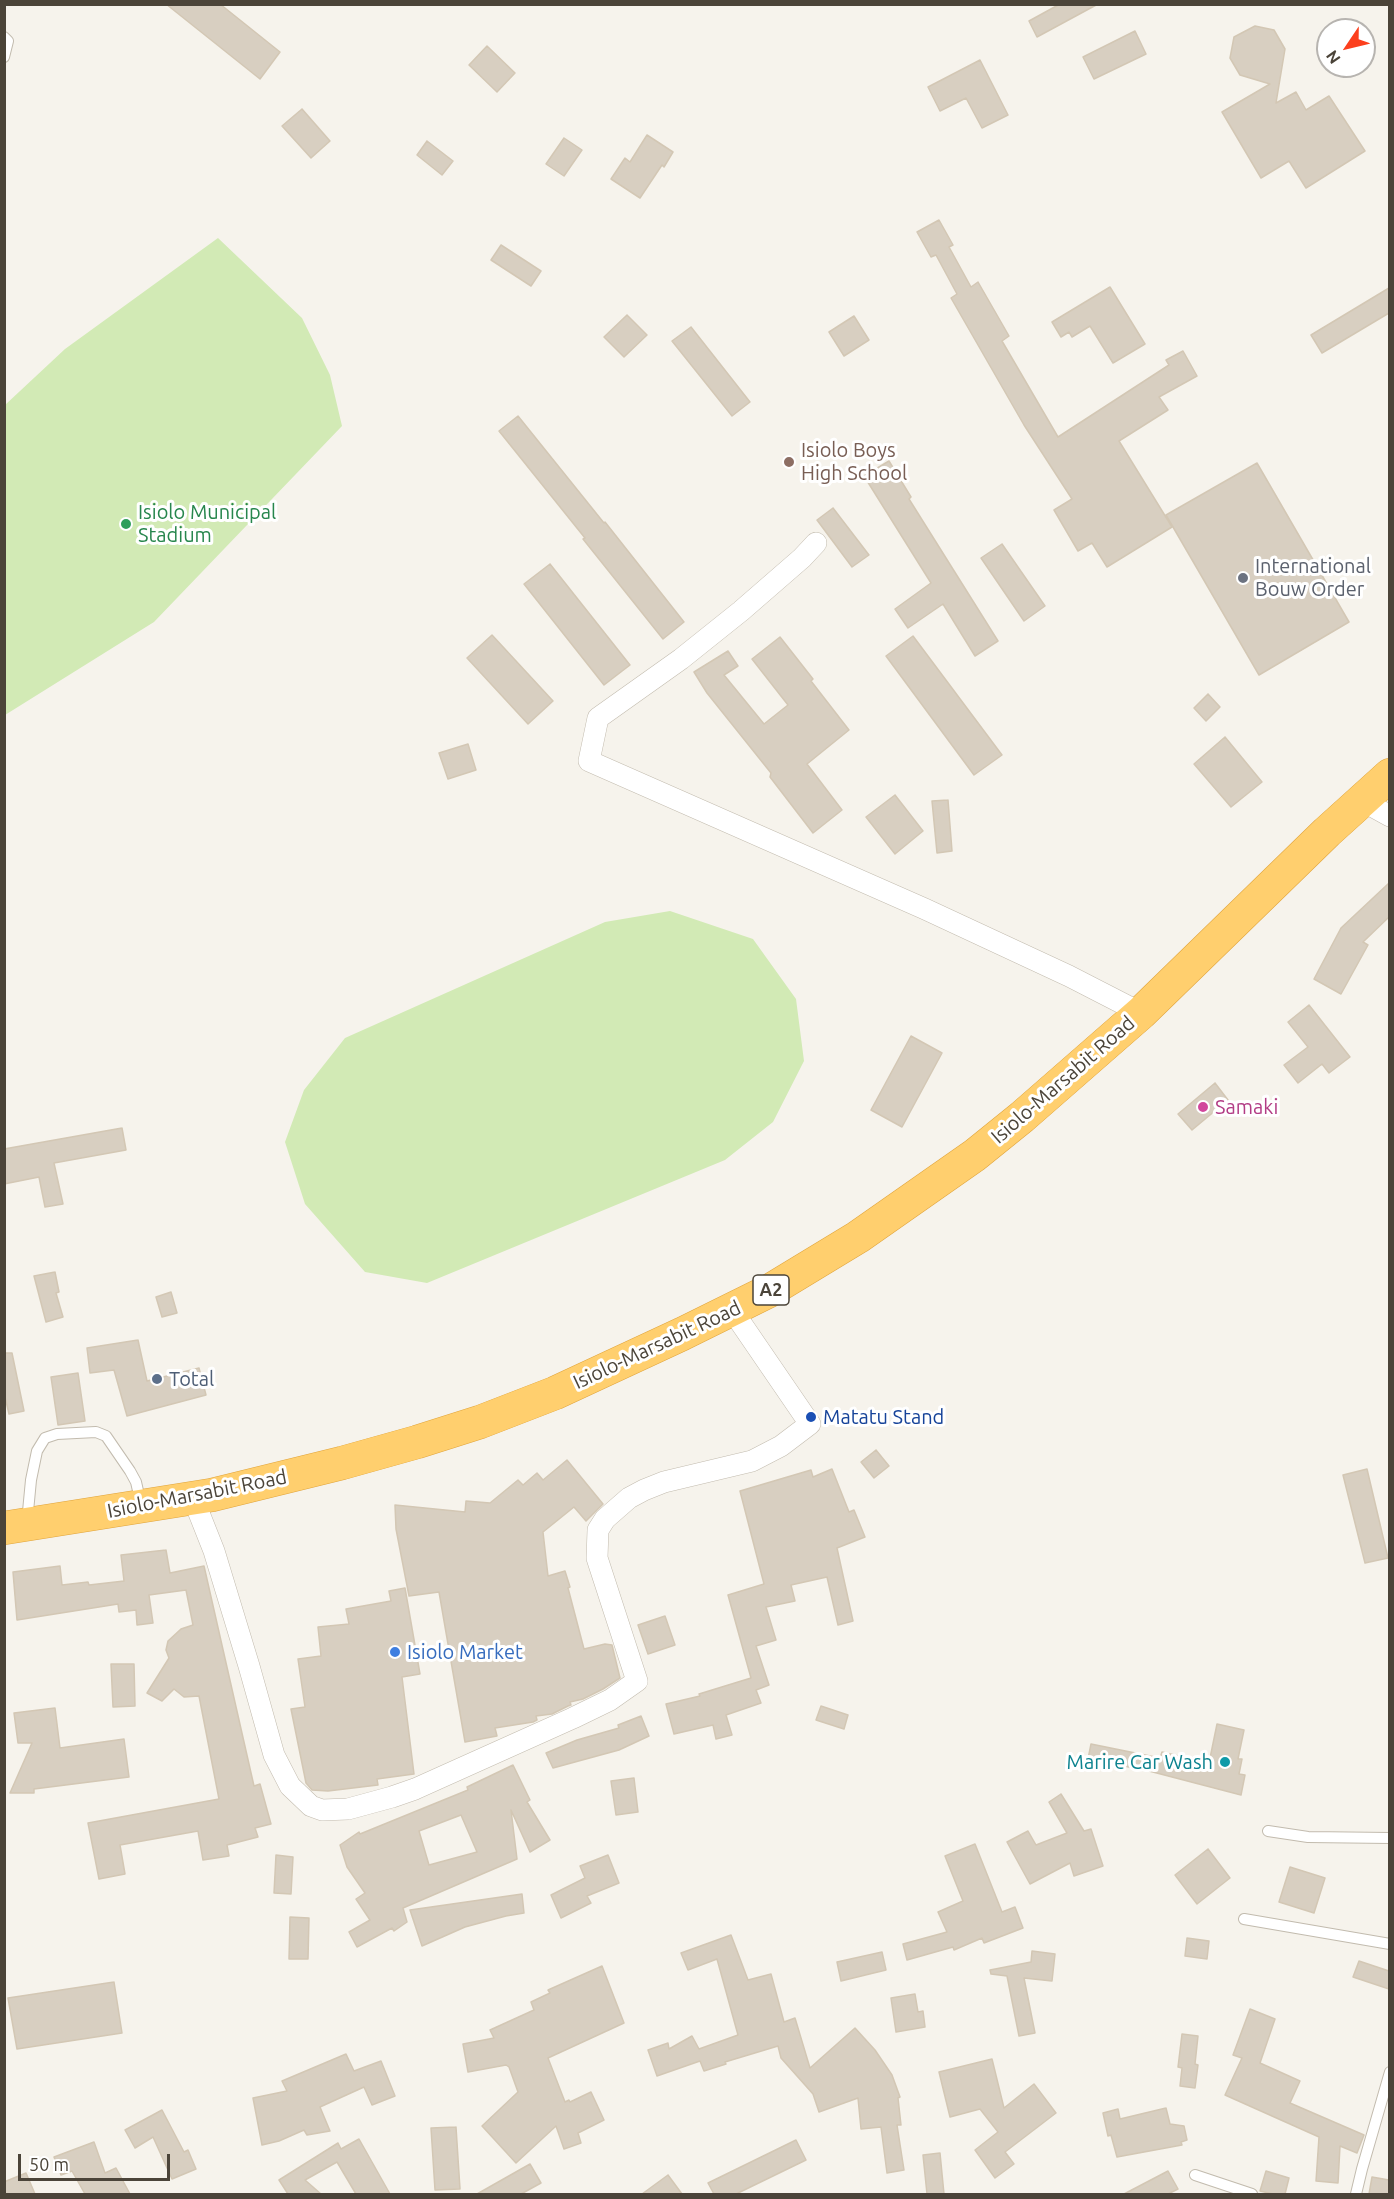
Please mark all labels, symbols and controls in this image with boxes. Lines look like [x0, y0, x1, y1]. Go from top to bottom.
north arrow [1316, 18, 1376, 78]
text: N [1322, 47, 1344, 67]
place label: Isiolo Boys High School [801, 438, 907, 485]
marker: Isiolo Boys High School [782, 455, 796, 469]
place label: Isiolo Municipal Stadium [138, 500, 276, 547]
marker: Isiolo Municipal Stadium [119, 517, 133, 531]
place label: International Bouw Order [1255, 554, 1371, 601]
marker: International Bouw Order [1236, 571, 1250, 585]
street label: Isiolo-Marsabit Road [986, 1011, 1140, 1149]
place label: Samaki [1215, 1095, 1278, 1119]
marker: Samaki [1196, 1100, 1210, 1114]
road number: A2 [753, 1275, 789, 1305]
street label: Isiolo-Marsabit Road [569, 1296, 745, 1394]
place label: Total [169, 1367, 214, 1391]
marker: Total [150, 1372, 164, 1386]
place label: Matatu Stand [823, 1405, 944, 1429]
marker: Matatu Stand [804, 1410, 818, 1424]
street label: Isiolo-Marsabit Road [105, 1465, 289, 1523]
place label: Isiolo Market [407, 1640, 523, 1664]
marker: Isiolo Market [388, 1645, 402, 1659]
place label: Marire Car Wash [1067, 1750, 1213, 1774]
marker: Marire Car Wash [1218, 1755, 1232, 1769]
scale bar [21, 2142, 172, 2180]
text: 50 m [29, 2154, 69, 2174]

